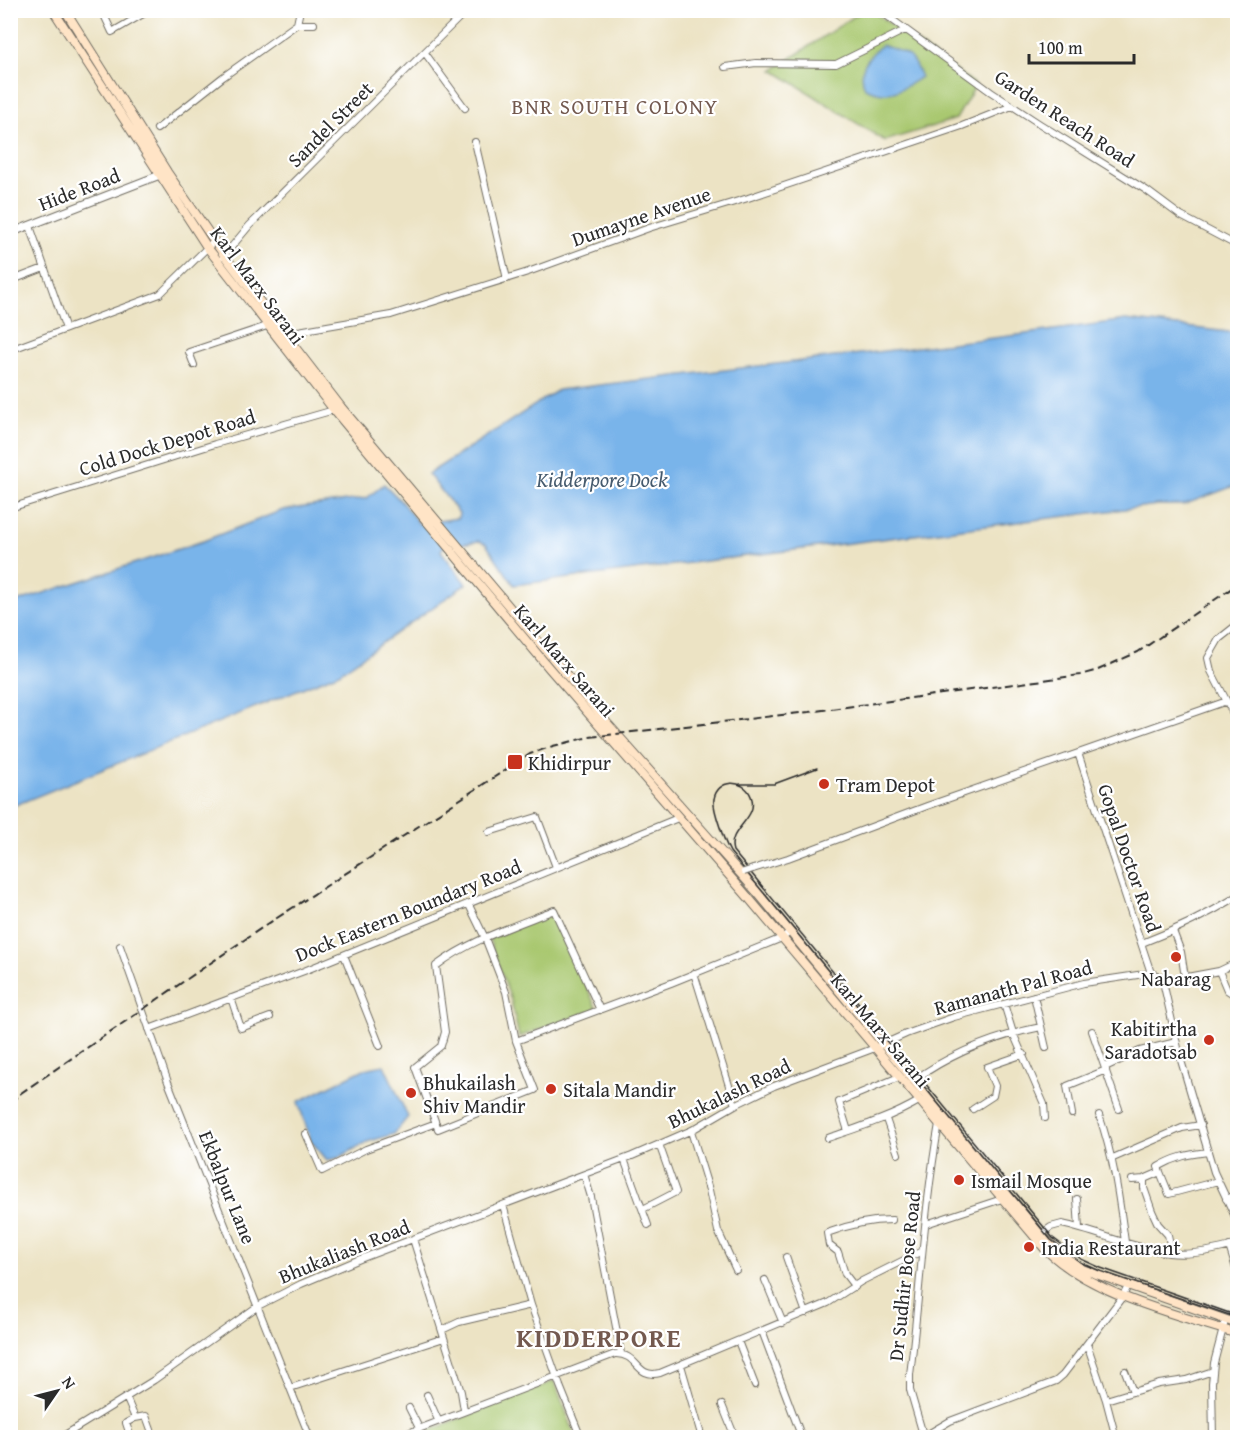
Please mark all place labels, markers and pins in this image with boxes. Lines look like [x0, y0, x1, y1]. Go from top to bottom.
place label: Khidirpur [528, 748, 611, 777]
marker: Khidirpur [506, 753, 524, 771]
place label: Tram Depot [836, 770, 935, 799]
marker: Tram Depot [817, 777, 831, 791]
marker: Nabarag [1169, 950, 1183, 964]
place label: Nabarag [1141, 964, 1211, 993]
place label: Kabitirtha Saradotsab [1105, 1014, 1198, 1066]
marker: Kabitirtha Saradotsab [1202, 1033, 1216, 1047]
place label: Bhukailash Shiv Mandir [423, 1068, 526, 1120]
place label: Sitala Mandir [563, 1075, 676, 1104]
marker: Sitala Mandir [544, 1082, 558, 1096]
marker: Bhukailash Shiv Mandir [404, 1086, 418, 1100]
place label: Ismail Mosque [971, 1166, 1092, 1195]
marker: Ismail Mosque [952, 1173, 966, 1187]
place label: India Restaurant [1041, 1233, 1181, 1262]
marker: India Restaurant [1022, 1240, 1036, 1254]

